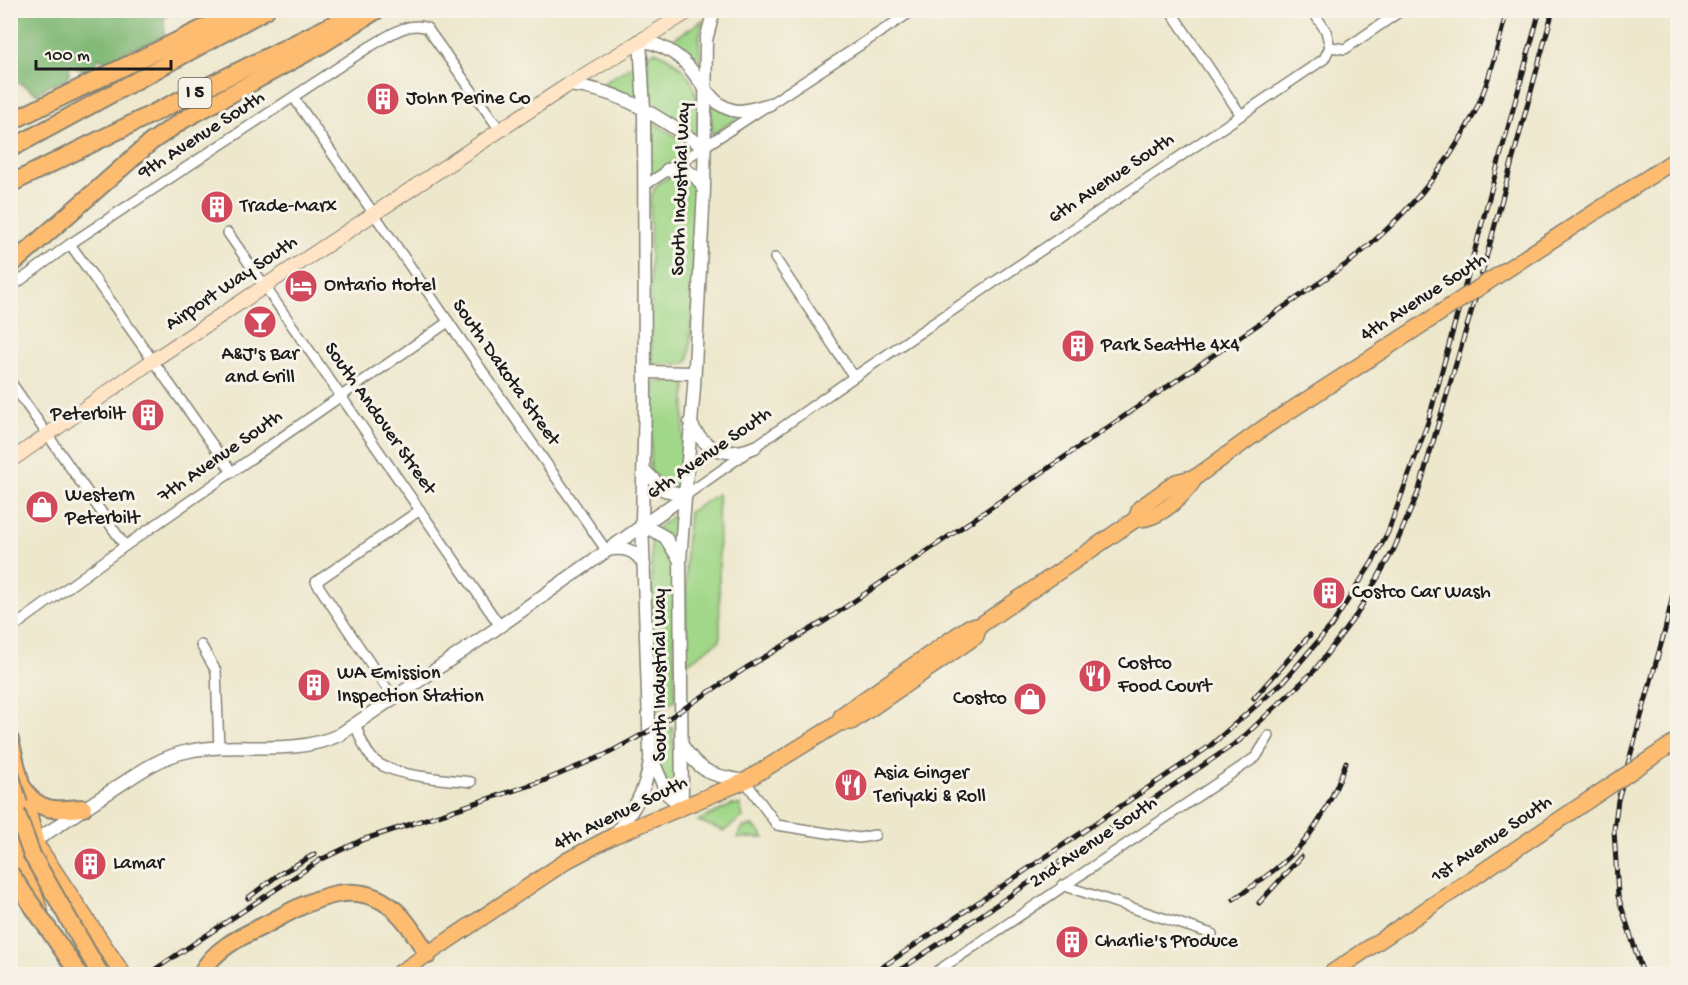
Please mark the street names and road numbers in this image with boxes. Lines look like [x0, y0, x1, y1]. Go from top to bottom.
road number: I 5 [178, 78, 212, 108]
street label: 9th Avenue South [133, 86, 270, 186]
street label: South Industrial Way [667, 102, 697, 276]
street label: 6th Avenue South [1045, 128, 1179, 230]
street label: Airport Way South [162, 231, 302, 337]
street label: 4th Avenue South [1357, 248, 1492, 347]
street label: South Dakota Street [446, 295, 565, 452]
street label: South Andover Street [318, 339, 441, 501]
street label: 6th Avenue South [643, 402, 777, 505]
street label: 7th Avenue South [153, 405, 288, 509]
street label: South Industrial Way [650, 588, 673, 762]
street label: 4th Avenue South [550, 772, 692, 856]
street label: 1st Avenue South [1426, 791, 1557, 890]
street label: 2nd Avenue South [1026, 792, 1162, 894]

